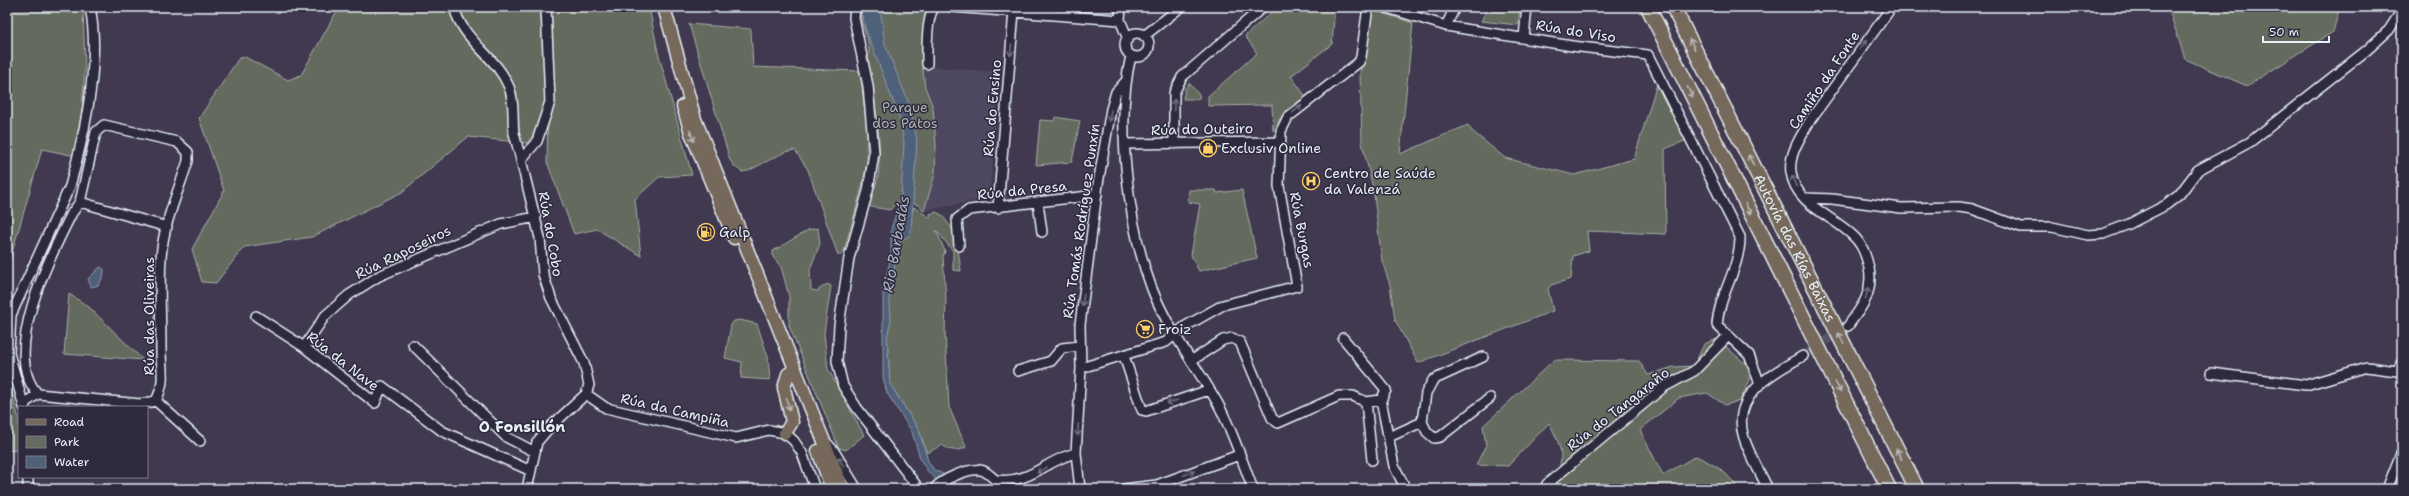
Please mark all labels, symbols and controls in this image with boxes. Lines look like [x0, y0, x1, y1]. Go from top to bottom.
street label: Rúa do Viso [1535, 16, 1617, 46]
scale bar [2263, 18, 2329, 44]
text: 50 m [2269, 24, 2299, 40]
street label: Camiño da Fonte [1784, 27, 1864, 133]
one-way arrow [1688, 38, 1695, 50]
one-way arrow [1859, 40, 1868, 51]
one-way arrow [1007, 43, 1015, 56]
street label: Rúa do Ensino [979, 59, 1005, 157]
one-way arrow [1687, 86, 1694, 98]
park label: Parque dos Patos [872, 98, 938, 132]
one-way arrow [1170, 99, 1178, 112]
one-way arrow [1292, 105, 1303, 113]
one-way arrow [1106, 109, 1114, 122]
street label: Rúa do Outeiro [1151, 119, 1253, 139]
street label: Rúa Tomás Rodríguez Punxín [1058, 122, 1104, 320]
one-way arrow [689, 129, 696, 142]
shop icon: Exclusiv Online [1198, 138, 1218, 158]
place label: Exclusiv Online [1221, 139, 1321, 157]
one-way arrow [1746, 154, 1754, 166]
place label: Centro de Saúde da Valenzá [1324, 164, 1436, 198]
hospital icon: Centro de Saúde da Valenzá [1301, 171, 1321, 191]
street label: Autovía das Rías Baixas [1750, 171, 1840, 325]
one-way arrow [1790, 175, 1797, 188]
street label: Rúa da Presa [976, 176, 1068, 204]
street label: Rúa do Cobo [535, 190, 567, 278]
street label: Rúa Burgas [1286, 190, 1318, 270]
water label: Rio Barbadás [878, 194, 914, 294]
one-way arrow [1745, 202, 1752, 214]
street label: Rúa Raposeiros [352, 221, 454, 283]
fuel station icon: Galp [696, 222, 716, 242]
place label: Galp [719, 223, 750, 241]
street label: Rúa das Oliveiras [140, 257, 158, 375]
one-way arrow [1864, 286, 1871, 299]
one-way arrow [1079, 293, 1087, 306]
supermarket icon: Froiz [1135, 319, 1155, 339]
place label: Froiz [1158, 320, 1191, 338]
street label: Rúa da Nave [303, 327, 383, 395]
one-way arrow [1837, 332, 1844, 344]
street label: Rúa do Tangaraño [1563, 363, 1673, 455]
one-way arrow [1835, 381, 1842, 393]
street label: Rúa da Campiña [619, 389, 731, 431]
one-way arrow [785, 397, 793, 410]
one-way arrow [1166, 399, 1179, 406]
legend [18, 406, 148, 478]
text: Road [54, 414, 85, 430]
district label: O Fonsillón [479, 417, 565, 437]
one-way arrow [1074, 423, 1081, 436]
text: Park [54, 434, 80, 450]
one-way arrow [1895, 448, 1903, 460]
text: Water [54, 454, 90, 470]
one-way arrow [836, 456, 844, 468]
one-way arrow [1036, 466, 1047, 474]
one-way arrow [1182, 468, 1194, 476]

